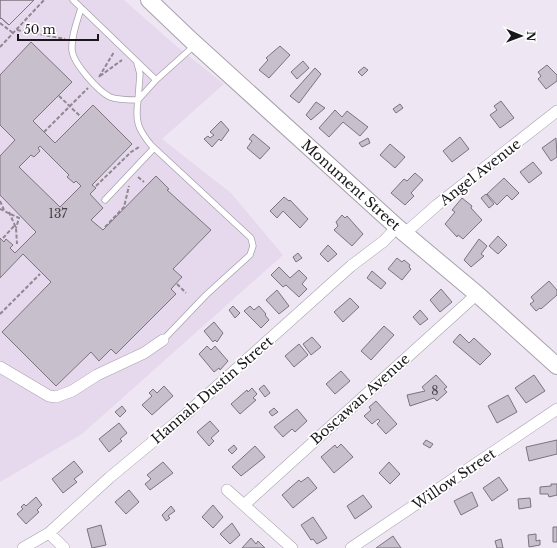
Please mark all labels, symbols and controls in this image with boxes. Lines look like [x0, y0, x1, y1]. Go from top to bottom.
scale bar [18, 16, 98, 42]
north arrow [501, 16, 541, 56]
text: 50 m [24, 22, 56, 37]
text: N [524, 31, 538, 42]
street label: Angel Avenue [435, 135, 524, 210]
street label: Monument Street [298, 136, 405, 235]
house number: 137 [49, 206, 68, 221]
street label: Hannah Dustin Street [147, 332, 277, 448]
street label: Boscawan Avenue [307, 350, 413, 448]
house number: 8 [431, 383, 439, 398]
street label: Willow Street [408, 444, 500, 514]

